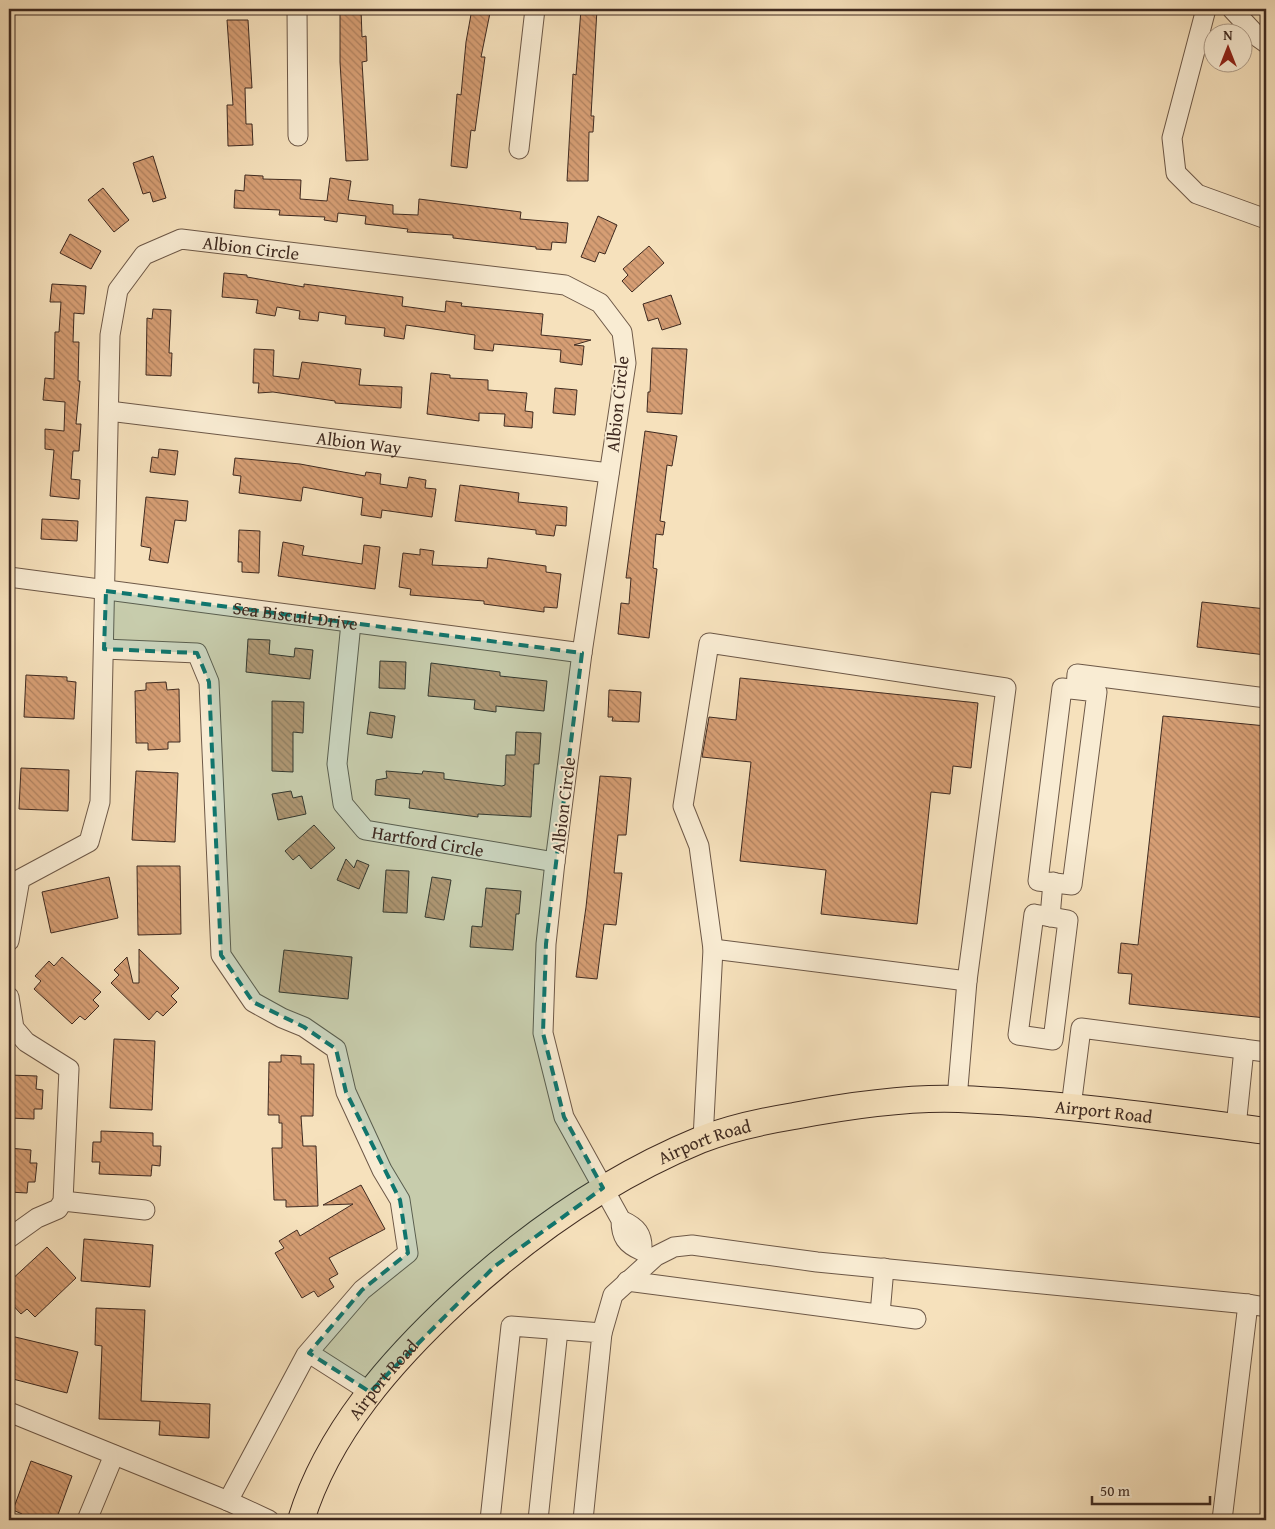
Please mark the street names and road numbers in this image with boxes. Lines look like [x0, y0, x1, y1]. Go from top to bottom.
street label: Albion Circle [201, 228, 301, 267]
street label: Albion Circle [599, 354, 635, 454]
street label: Albion Way [315, 423, 403, 461]
street label: Sea Biscuit Drive [231, 593, 360, 637]
street label: Albion Circle [544, 755, 582, 855]
street label: Hartford Circle [370, 818, 486, 863]
street label: Airport Road [1054, 1092, 1154, 1130]
street label: Airport Road [653, 1111, 754, 1171]
street label: Airport Road [341, 1332, 424, 1425]

